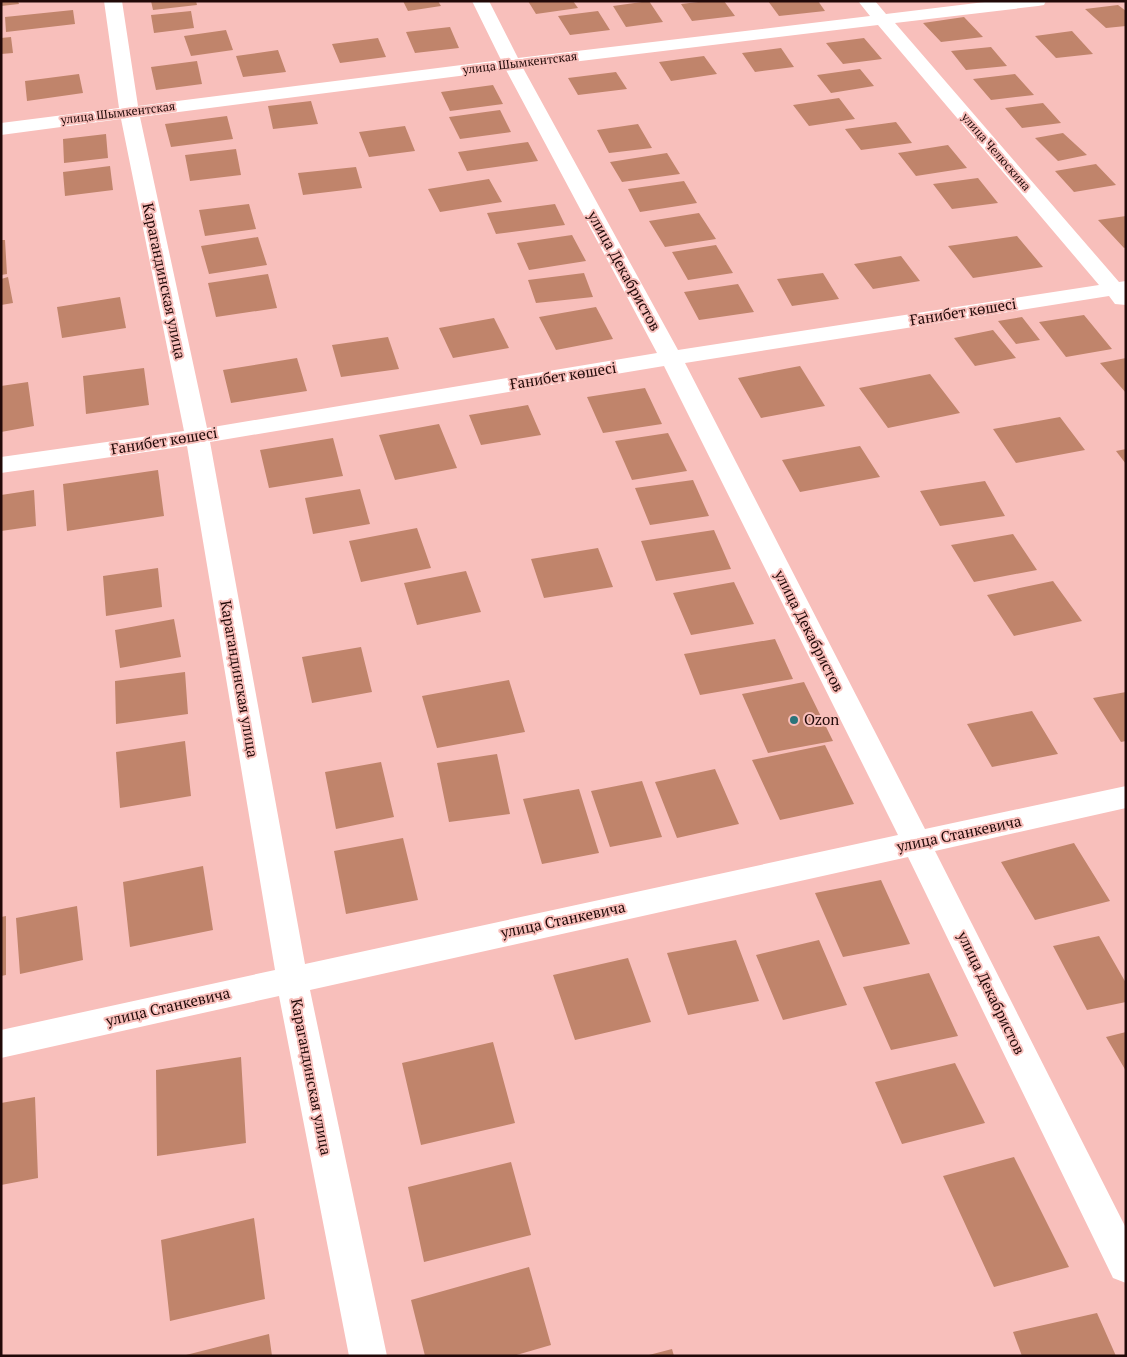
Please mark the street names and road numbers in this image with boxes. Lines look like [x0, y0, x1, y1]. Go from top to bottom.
street label: улица Шымкентская [461, 48, 578, 77]
street label: улица Шымкентская [59, 98, 176, 127]
street label: улица Челюскина [958, 109, 1034, 194]
street label: Карагандинская улица [139, 201, 191, 361]
street label: улица Декабристов [583, 206, 666, 334]
street label: Ғанибет көшесі [908, 293, 1018, 329]
street label: Ғанибет көшесі [508, 357, 618, 393]
street label: Ғанибет көшесі [109, 422, 219, 458]
street label: улица Декабристов [770, 565, 849, 695]
street label: Карагандинская улица [216, 599, 264, 759]
street label: улица Станкевича [894, 810, 1023, 856]
street label: улица Станкевича [498, 896, 627, 942]
street label: улица Декабристов [953, 927, 1030, 1057]
street label: улица Станкевича [103, 982, 232, 1030]
street label: Карагандинская улица [287, 997, 337, 1157]

